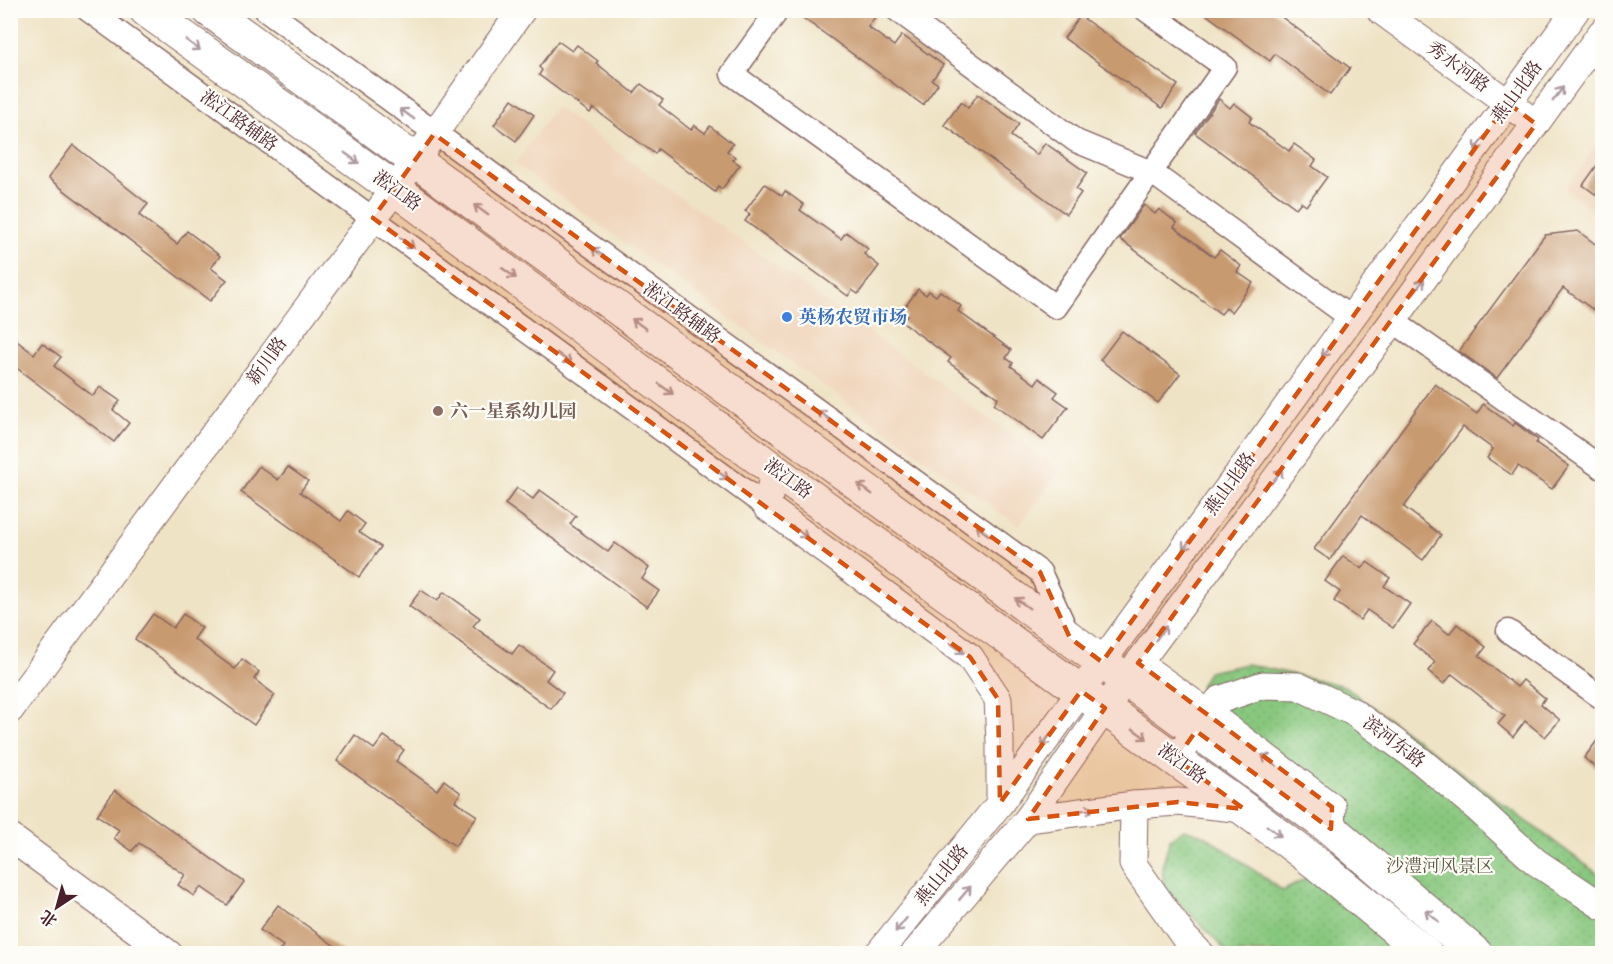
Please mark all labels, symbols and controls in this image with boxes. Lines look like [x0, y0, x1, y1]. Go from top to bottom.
street label: 秀水河路 [1423, 37, 1493, 97]
one-way arrow [185, 38, 201, 51]
street label: 燕山北路 [1487, 57, 1547, 127]
street label: 淞江路辅路 [196, 86, 282, 156]
one-way arrow [1552, 86, 1564, 103]
one-way arrow [400, 108, 416, 120]
one-way arrow [1473, 134, 1486, 150]
one-way arrow [343, 152, 359, 164]
street label: 淞江路 [369, 167, 425, 215]
one-way arrow [474, 203, 490, 216]
one-way arrow [398, 237, 414, 249]
one-way arrow [591, 247, 608, 259]
one-way arrow [500, 267, 516, 280]
street label: 淞江路辅路 [639, 278, 725, 348]
one-way arrow [1413, 278, 1425, 294]
place label: 英杨农贸市场 [799, 307, 907, 328]
marker: 英杨农贸市场 [780, 310, 794, 324]
one-way arrow [632, 318, 648, 331]
street label: 新川路 [243, 333, 291, 389]
one-way arrow [1321, 342, 1333, 358]
one-way arrow [556, 352, 572, 365]
one-way arrow [657, 383, 673, 396]
place label: 六一星系幼儿园 [450, 401, 576, 422]
marker: 六一星系幼儿园 [431, 404, 445, 418]
one-way arrow [818, 410, 834, 423]
street label: 燕山北路 [1200, 449, 1260, 519]
street label: 淞江路 [760, 455, 816, 503]
one-way arrow [713, 467, 729, 480]
one-way arrow [1271, 469, 1284, 485]
one-way arrow [857, 482, 873, 495]
one-way arrow [976, 525, 992, 537]
one-way arrow [792, 526, 808, 538]
one-way arrow [1182, 534, 1194, 550]
one-way arrow [1015, 597, 1031, 609]
one-way arrow [1155, 625, 1167, 641]
one-way arrow [948, 642, 964, 654]
street label: 滨河东路 [1359, 712, 1429, 772]
one-way arrow [1132, 728, 1148, 740]
one-way arrow [1041, 730, 1053, 746]
street label: 淞江路 [1154, 740, 1210, 788]
one-way arrow [1262, 753, 1278, 766]
one-way arrow [1075, 805, 1095, 816]
one-way arrow [1265, 825, 1281, 838]
street label: 燕山北路 [911, 840, 973, 910]
park label: 沙澧河风景区 [1386, 856, 1494, 877]
north arrow [27, 877, 87, 937]
one-way arrow [959, 885, 972, 901]
text: 北 [36, 906, 61, 931]
one-way arrow [1424, 909, 1440, 922]
one-way arrow [894, 917, 908, 932]

